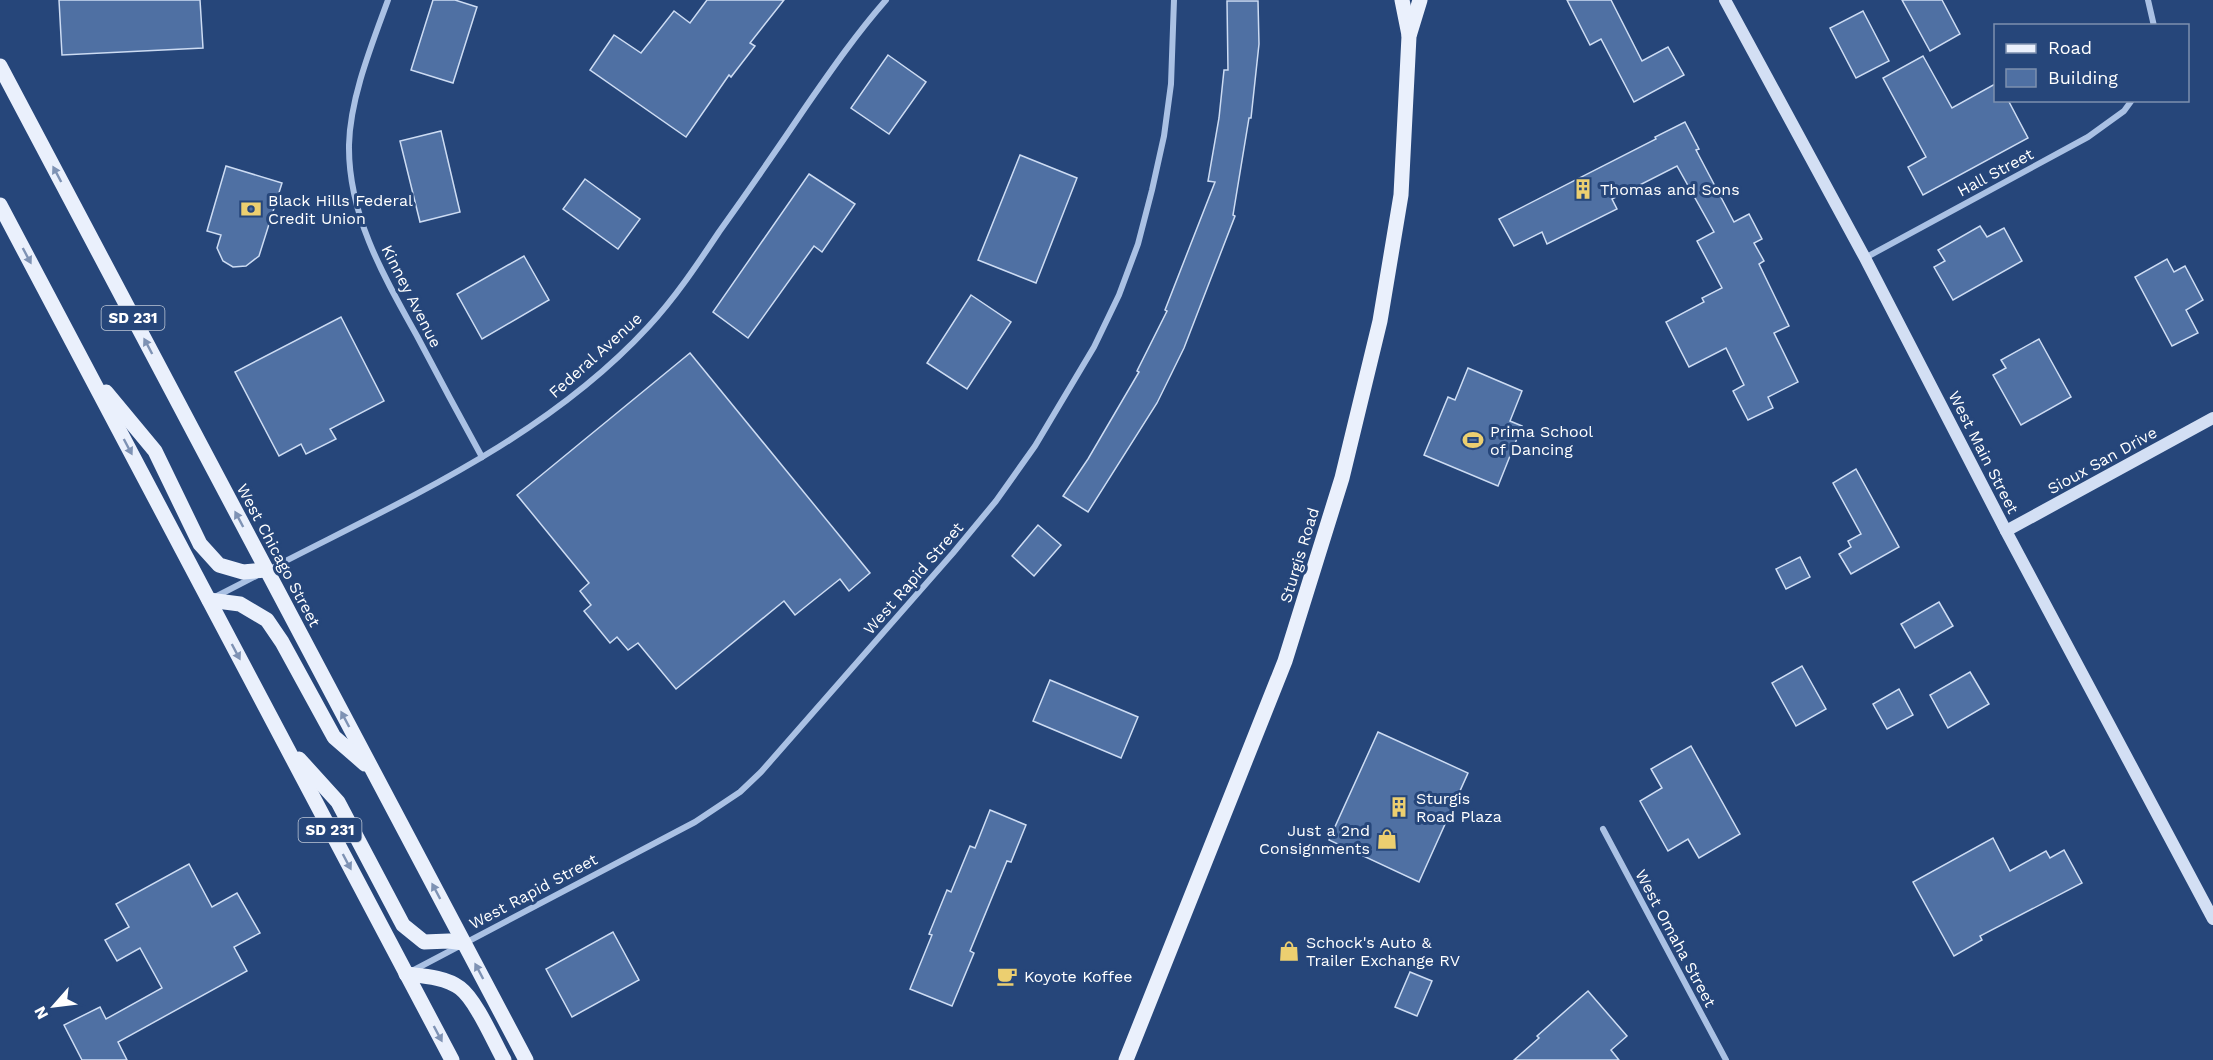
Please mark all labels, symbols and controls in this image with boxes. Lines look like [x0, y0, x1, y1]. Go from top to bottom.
legend [1994, 24, 2189, 102]
text: Road [2048, 37, 2092, 58]
text: Building [2048, 67, 2118, 88]
street label: Hall Street [1954, 144, 2037, 200]
one-way arrow [52, 165, 62, 182]
building icon: Thomas and Sons [1571, 177, 1595, 201]
place label: Thomas and Sons [1600, 180, 1740, 199]
place label: Black Hills Federal Credit Union [268, 191, 413, 228]
bank icon: Black Hills Federal Credit Union [239, 197, 263, 221]
street label: Kinney Avenue [378, 242, 446, 351]
one-way arrow [22, 248, 32, 265]
road number: SD 231 [102, 306, 164, 330]
street label: Federal Avenue [545, 309, 646, 402]
one-way arrow [143, 337, 153, 354]
street label: West Main Street [1944, 388, 2023, 517]
place label: Prima School of Dancing [1490, 422, 1593, 459]
street label: Sioux San Drive [2044, 423, 2160, 498]
sports icon: Prima School of Dancing [1461, 428, 1485, 452]
one-way arrow [123, 439, 133, 456]
street label: West Chicago Street [233, 480, 325, 630]
street label: Sturgis Road [1276, 505, 1323, 605]
one-way arrow [234, 510, 244, 527]
street label: West Rapid Street [860, 518, 967, 638]
one-way arrow [231, 644, 241, 661]
one-way arrow [340, 710, 350, 727]
place label: Sturgis Road Plaza [1416, 789, 1502, 826]
building icon: Sturgis Road Plaza [1387, 795, 1411, 819]
road number: SD 231 [298, 818, 362, 842]
place label: Just a 2nd Consignments [1259, 821, 1370, 858]
shop icon: Just a 2nd Consignments [1375, 827, 1399, 851]
street label: West Rapid Street [466, 850, 601, 933]
one-way arrow [342, 853, 351, 870]
street label: West Omaha Street [1631, 866, 1720, 1011]
one-way arrow [432, 883, 441, 900]
place label: Schock's Auto & Trailer Exchange RV [1306, 933, 1460, 970]
shop icon: Schock's Auto & Trailer Exchange RV [1277, 939, 1301, 963]
one-way arrow [474, 962, 484, 979]
cafe icon: Koyote Koffee [995, 964, 1019, 988]
place label: Koyote Koffee [1024, 967, 1132, 986]
north arrow [24, 976, 84, 1036]
text: N [30, 1003, 52, 1023]
one-way arrow [433, 1026, 443, 1043]

